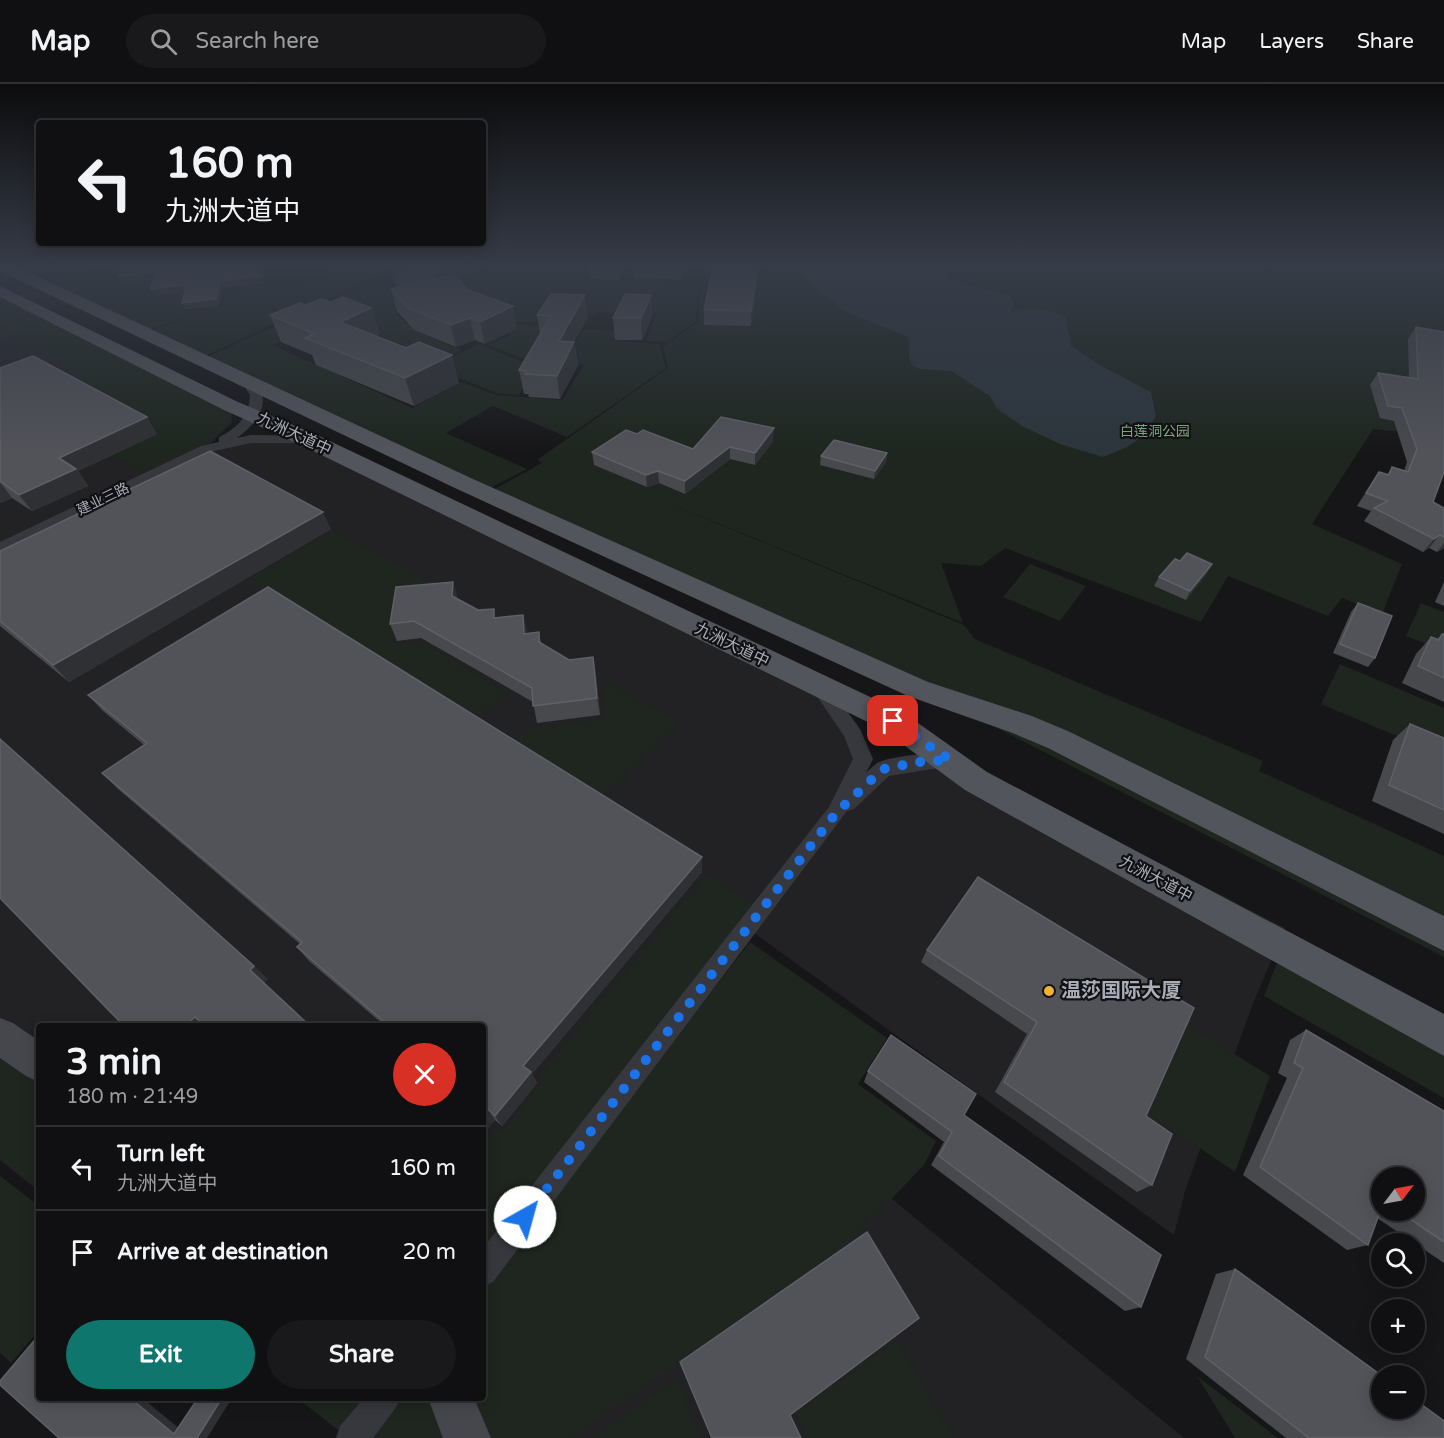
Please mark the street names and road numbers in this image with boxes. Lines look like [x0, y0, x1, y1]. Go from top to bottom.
street label: 九洲大道中 [254, 408, 334, 460]
street label: 建业三路 [74, 479, 132, 519]
street label: 九洲大道中 [692, 618, 772, 672]
street label: 九洲大道中 [1116, 851, 1196, 907]

